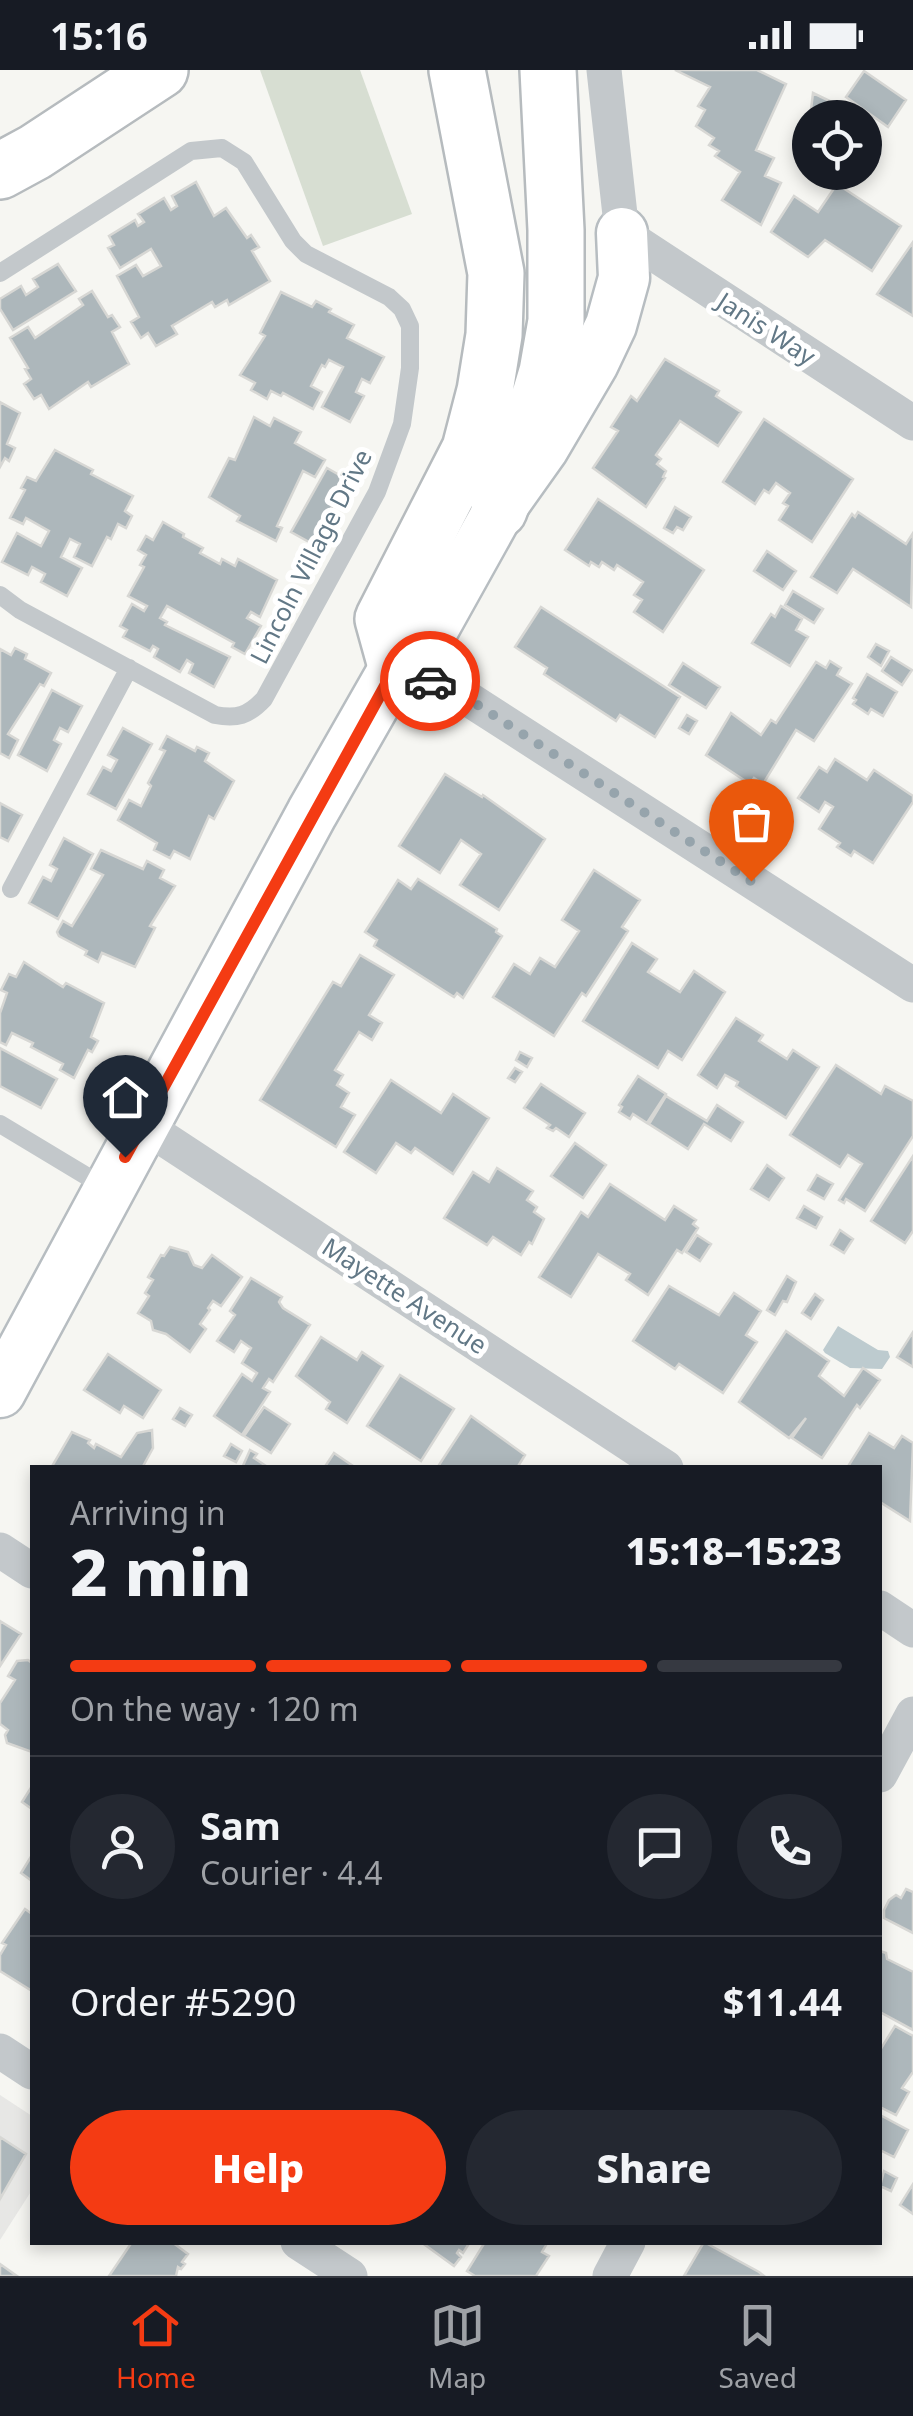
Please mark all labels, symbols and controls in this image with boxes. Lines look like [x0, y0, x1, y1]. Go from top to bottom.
text: 15:16 [50, 9, 148, 61]
map controls [792, 100, 882, 190]
button: locate [792, 100, 882, 190]
street label: Janis Way [710, 282, 823, 373]
street label: Lincoln Village Drive [241, 443, 379, 669]
courier [380, 631, 480, 731]
icon: car [403, 654, 458, 709]
pin [709, 779, 794, 882]
icon: bag [724, 794, 779, 849]
pin [83, 1055, 168, 1158]
icon: home [98, 1070, 153, 1125]
street label: Mayette Avenue [316, 1229, 494, 1361]
text: Arriving in [70, 1491, 225, 1534]
text: 15:18–15:23 [626, 1524, 842, 1576]
text: 2 min [70, 1527, 252, 1615]
text: On the way · 120 m [70, 1687, 359, 1730]
button: person [70, 1794, 175, 1899]
button: chat [607, 1794, 712, 1899]
button: phone [737, 1794, 842, 1899]
text: Sam [200, 1799, 281, 1851]
text: Courier · 4.4 [200, 1851, 383, 1894]
text: Order #5290 [70, 1975, 296, 2027]
text: $11.44 [723, 1975, 842, 2027]
button: Help [70, 2110, 446, 2225]
button: Share [466, 2110, 842, 2225]
tab: Home [116, 2298, 196, 2396]
tab: Map [428, 2298, 486, 2396]
tab: Saved [719, 2298, 797, 2396]

